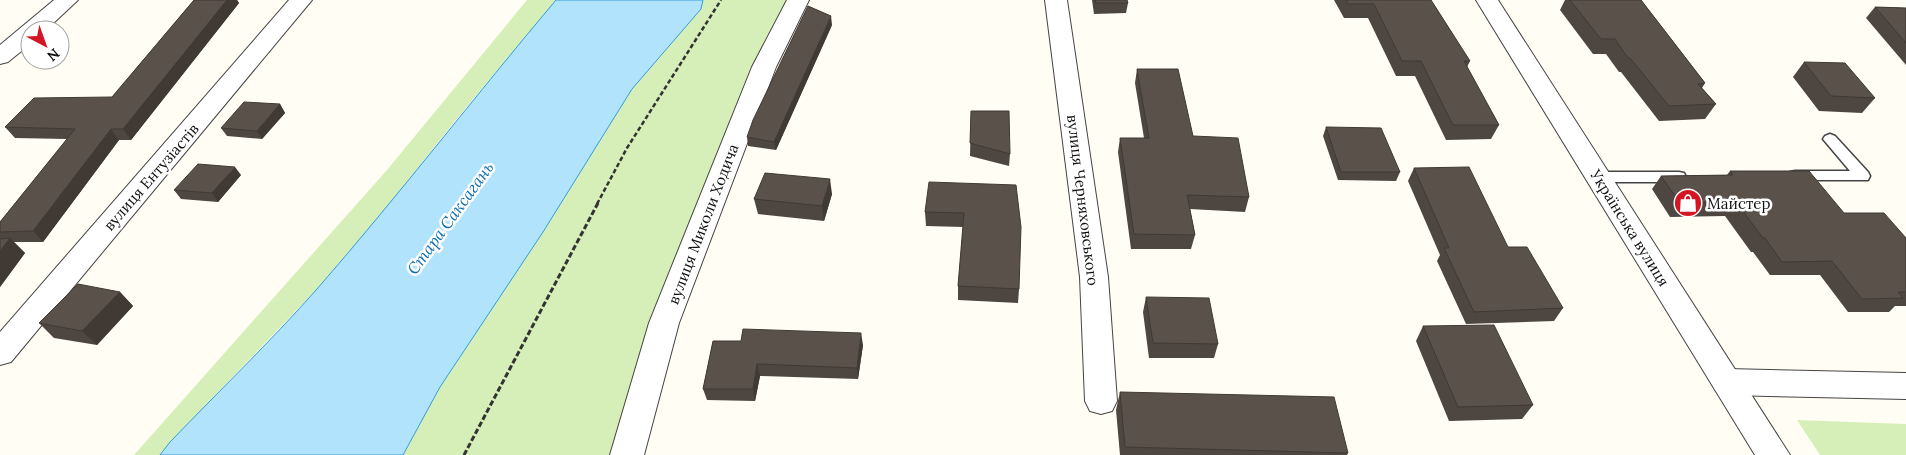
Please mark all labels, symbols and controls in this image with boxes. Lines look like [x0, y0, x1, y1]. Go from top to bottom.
north arrow [20, 20, 70, 70]
text: N [43, 44, 64, 65]
street label: вулиця Черняховського [1063, 113, 1103, 287]
street label: вулиця Ентузіастів [99, 119, 203, 234]
street label: вулиця Миколи Ходича [664, 141, 742, 307]
water label: Стара Саксагань [402, 158, 498, 278]
street label: Українська вулиця [1586, 165, 1674, 290]
shop icon: Майстер [1673, 188, 1703, 218]
place label: Майстер [1707, 194, 1770, 213]

